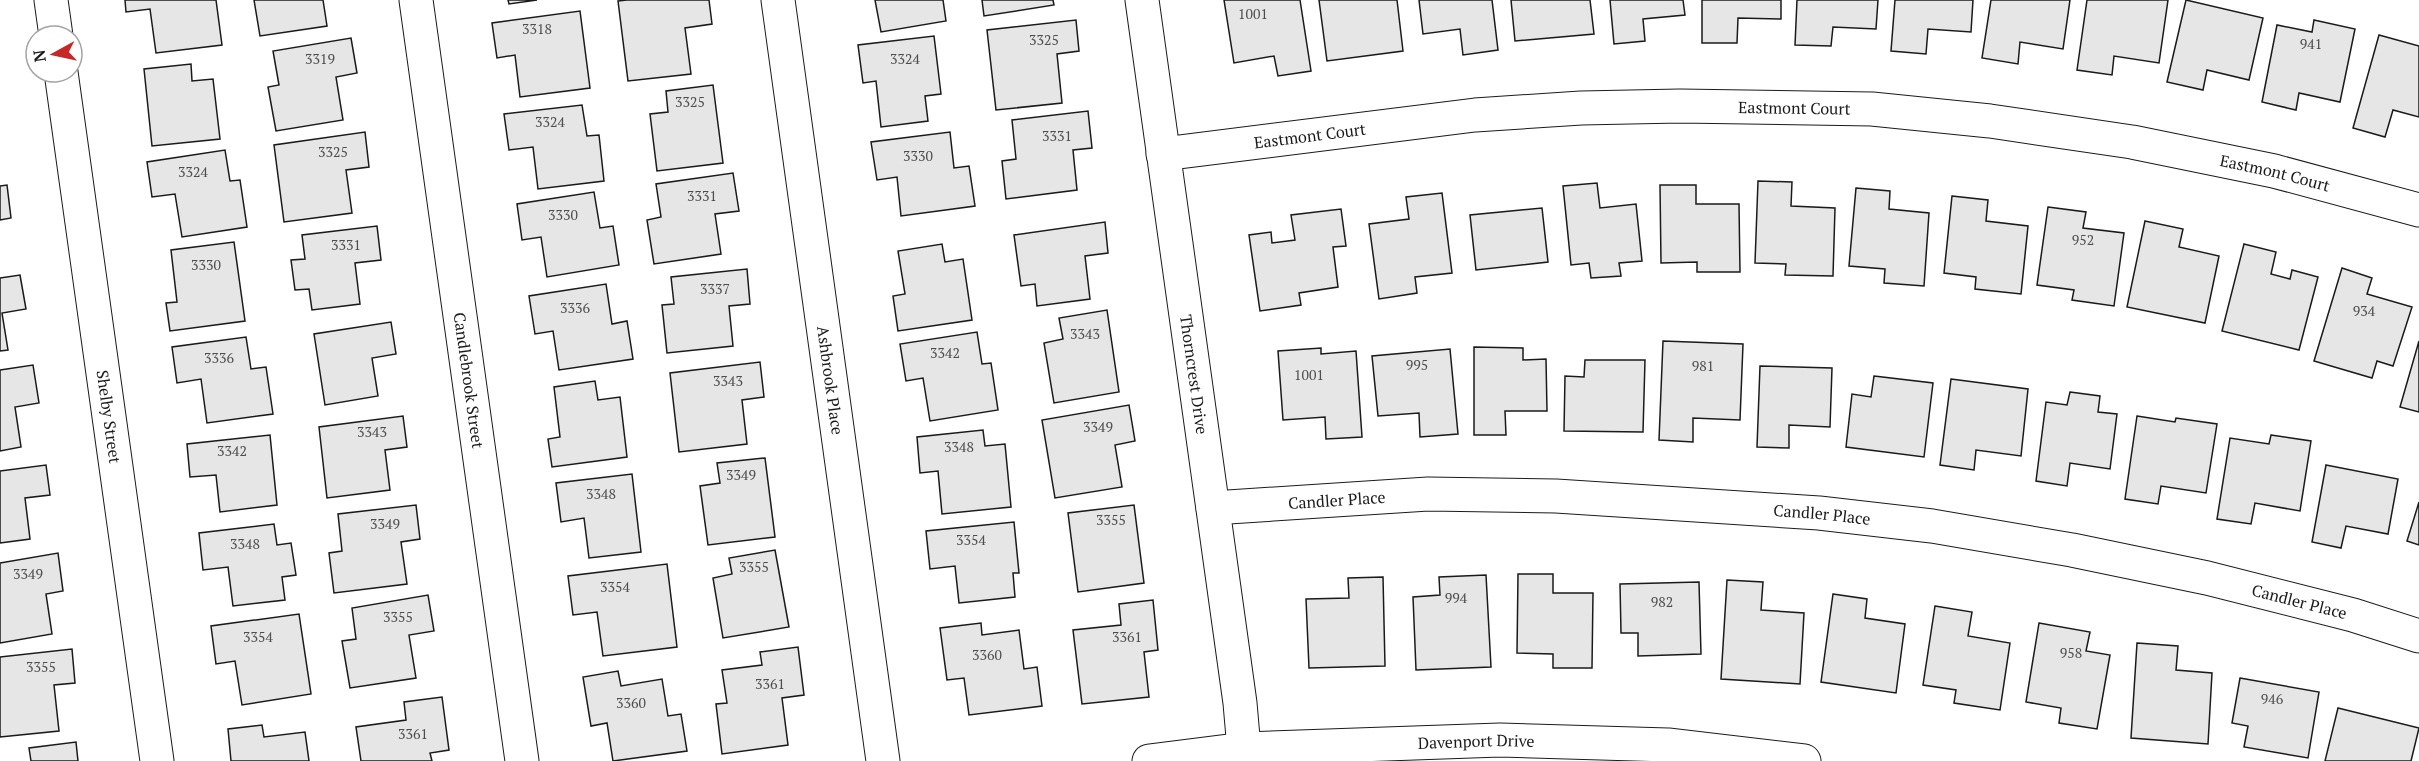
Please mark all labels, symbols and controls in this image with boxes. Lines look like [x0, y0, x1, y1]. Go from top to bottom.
house number: 1001 [1238, 4, 1268, 23]
house number: 3318 [522, 19, 552, 38]
north arrow [24, 24, 84, 84]
house number: 3325 [1029, 30, 1059, 49]
house number: 941 [2300, 34, 2322, 53]
text: N [27, 49, 51, 64]
house number: 3319 [305, 49, 335, 68]
house number: 3324 [890, 49, 920, 68]
house number: 3325 [675, 92, 705, 111]
street label: Eastmont Court [1738, 96, 1851, 120]
house number: 3324 [535, 112, 565, 131]
street label: Eastmont Court [1253, 118, 1367, 154]
house number: 3331 [1042, 126, 1072, 145]
house number: 3325 [318, 142, 348, 161]
house number: 3330 [903, 146, 933, 165]
street label: Eastmont Court [2218, 149, 2332, 197]
house number: 3324 [178, 162, 208, 181]
house number: 3331 [687, 186, 717, 205]
house number: 3330 [548, 205, 578, 224]
house number: 952 [2072, 230, 2094, 249]
house number: 3331 [331, 235, 361, 254]
house number: 3330 [191, 255, 221, 274]
house number: 3337 [700, 279, 730, 298]
house number: 3336 [560, 298, 590, 317]
house number: 934 [2353, 301, 2376, 320]
street label: Candlebrook Street [449, 311, 489, 450]
street label: Thorncrest Drive [1175, 313, 1213, 436]
house number: 3343 [1070, 324, 1100, 343]
street label: Ashbrook Place [812, 325, 849, 436]
house number: 3342 [930, 343, 960, 362]
house number: 3336 [204, 348, 234, 367]
house number: 995 [1406, 355, 1428, 374]
house number: 981 [1692, 356, 1714, 375]
house number: 1001 [1294, 365, 1324, 384]
street label: Shelby Street [92, 369, 126, 465]
house number: 3343 [713, 371, 743, 390]
house number: 3349 [1083, 417, 1113, 436]
house number: 3343 [357, 422, 387, 441]
house number: 3348 [944, 437, 974, 456]
house number: 3342 [217, 441, 247, 460]
house number: 3349 [726, 465, 756, 484]
house number: 3348 [586, 484, 616, 503]
street label: Candler Place [1287, 486, 1386, 514]
street label: Candler Place [1773, 499, 1872, 530]
house number: 3355 [1096, 510, 1126, 529]
house number: 3349 [370, 514, 400, 533]
house number: 3354 [956, 530, 986, 549]
house number: 3348 [230, 534, 260, 553]
house number: 3355 [739, 557, 769, 576]
house number: 3349 [13, 564, 43, 583]
house number: 3354 [600, 577, 630, 596]
street label: Candler Place [2249, 579, 2349, 624]
house number: 994 [1445, 588, 1468, 607]
house number: 982 [1651, 592, 1673, 611]
house number: 3355 [383, 607, 413, 626]
house number: 3354 [243, 627, 273, 646]
house number: 3361 [1112, 627, 1142, 646]
house number: 958 [2060, 643, 2082, 662]
house number: 3360 [972, 645, 1002, 664]
house number: 3355 [26, 657, 56, 676]
house number: 3361 [755, 674, 785, 693]
house number: 946 [2261, 689, 2284, 708]
house number: 3360 [616, 693, 646, 712]
house number: 3361 [398, 724, 428, 743]
street label: Davenport Drive [1417, 729, 1535, 754]

